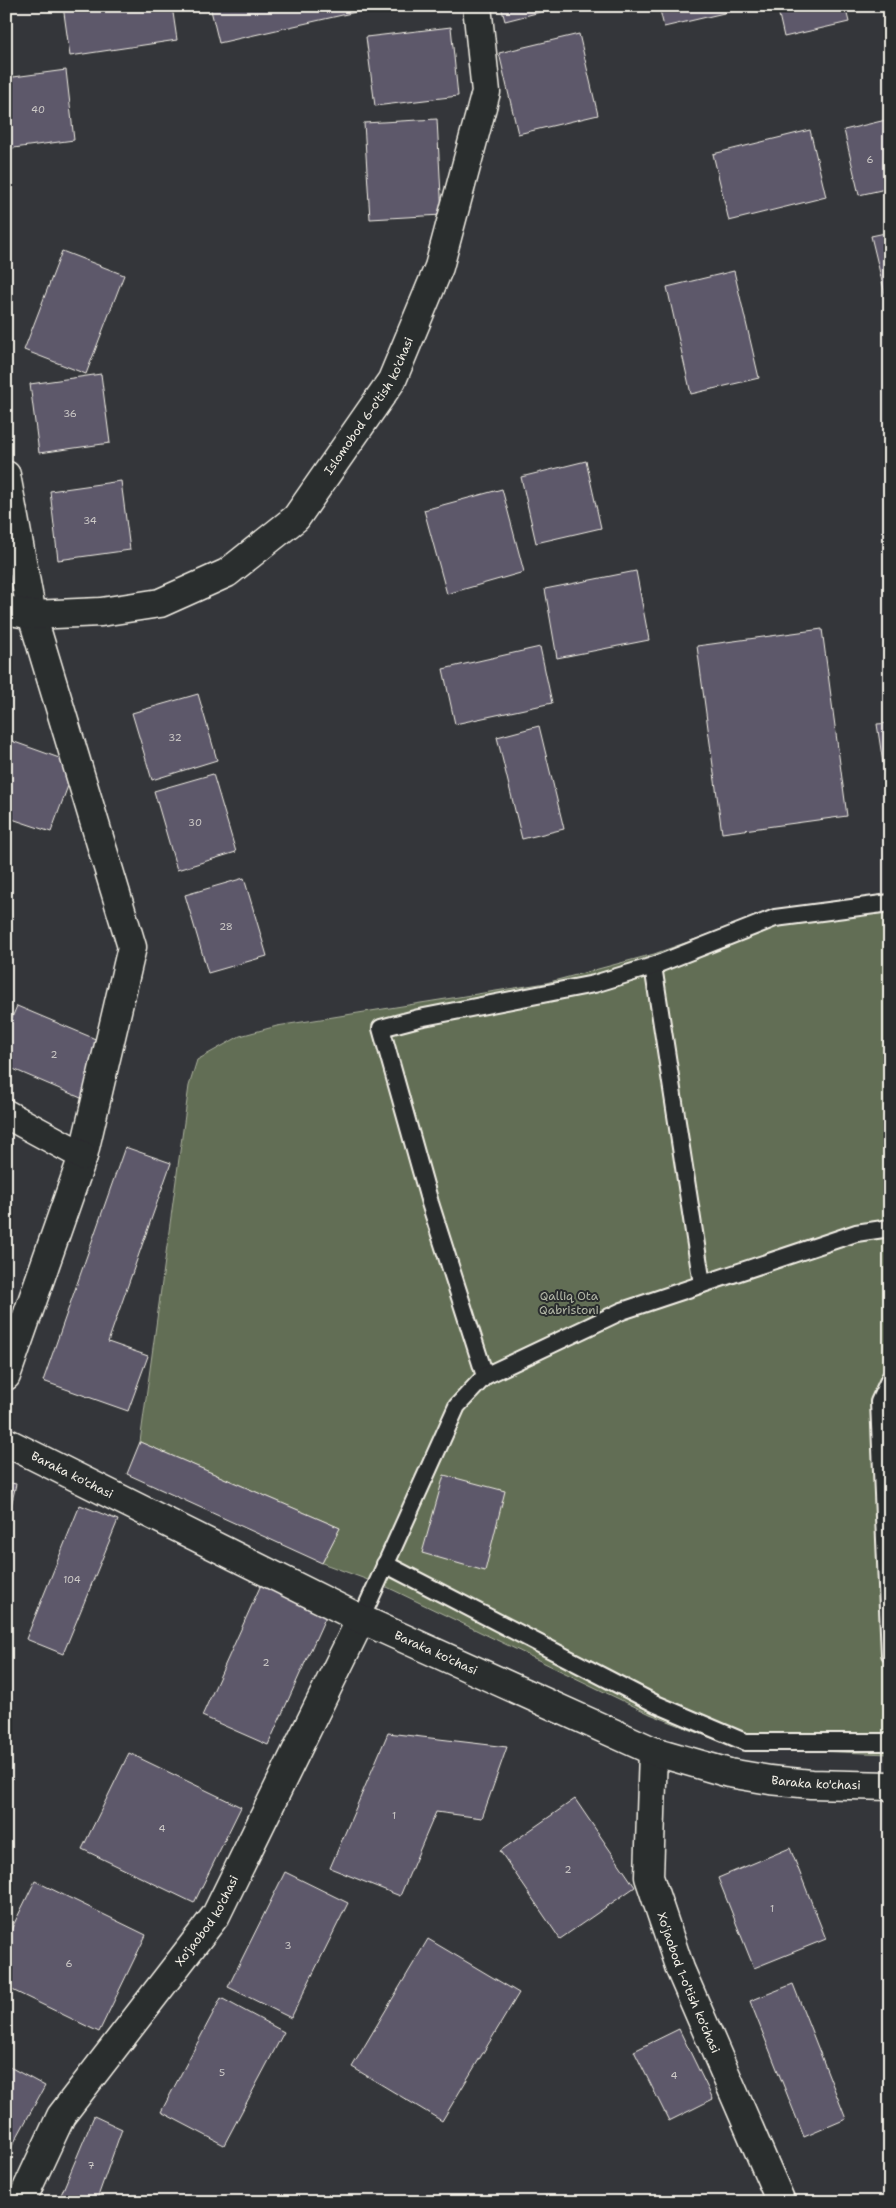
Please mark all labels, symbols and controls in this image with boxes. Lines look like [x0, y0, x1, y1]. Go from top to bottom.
house number: 40 [31, 103, 45, 116]
house number: 6 [867, 153, 874, 166]
street label: Islomobod 6-o'tish ko'chasi [320, 335, 417, 478]
house number: 36 [63, 407, 77, 420]
house number: 34 [83, 514, 97, 527]
house number: 32 [168, 731, 182, 744]
house number: 30 [188, 816, 202, 829]
house number: 28 [219, 920, 233, 933]
house number: 2 [51, 1048, 58, 1061]
park label: Qalliq Ota Qabristoni [539, 1288, 599, 1318]
street label: Baraka ko'chasi [29, 1448, 116, 1502]
house number: 104 [63, 1573, 81, 1586]
street label: Baraka ko'chasi [392, 1627, 480, 1679]
house number: 2 [263, 1656, 270, 1669]
street label: Baraka ko'chasi [771, 1772, 861, 1793]
house number: 1 [392, 1809, 396, 1822]
house number: 4 [159, 1822, 166, 1835]
house number: 2 [565, 1863, 572, 1876]
street label: Xo'jaobod ko'chasi [171, 1873, 242, 1969]
house number: 1 [770, 1902, 774, 1915]
street label: Xo'jaobod 1-o'tish ko'chasi [653, 1910, 724, 2056]
house number: 3 [285, 1939, 292, 1952]
house number: 6 [66, 1957, 73, 1970]
house number: 5 [219, 2066, 225, 2079]
house number: 4 [671, 2069, 678, 2082]
house number: 7 [88, 2159, 95, 2172]

